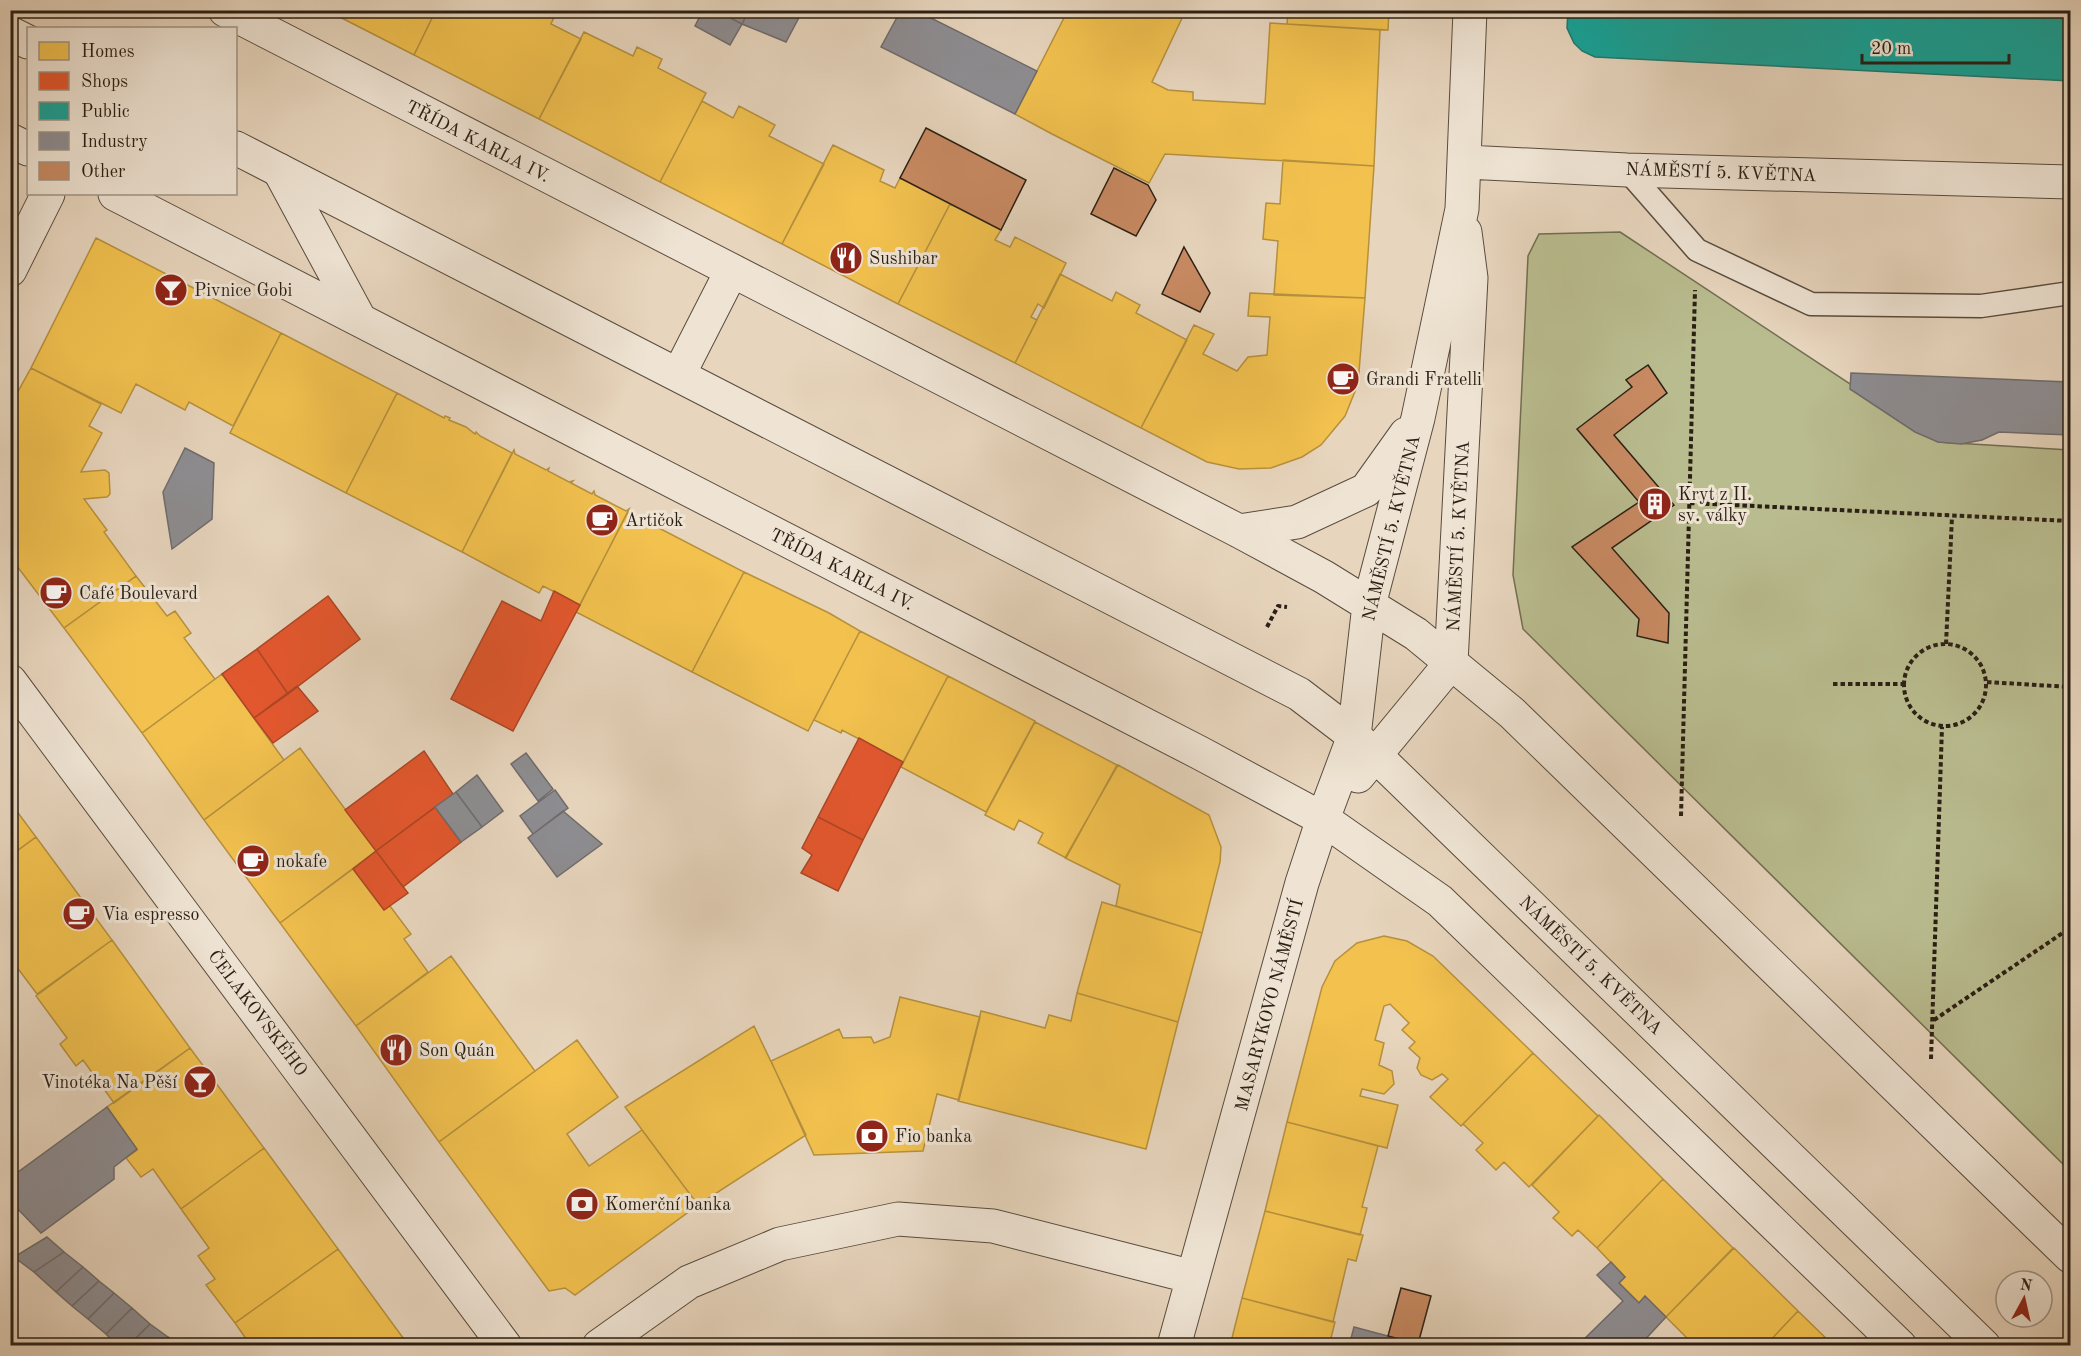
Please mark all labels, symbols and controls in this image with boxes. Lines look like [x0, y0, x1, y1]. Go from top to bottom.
legend [27, 27, 237, 195]
scale bar [1862, 27, 2009, 65]
text: 20 m [1871, 40, 1911, 58]
text: Homes [81, 43, 135, 61]
text: Shops [81, 73, 128, 91]
street label: TŘÍDA KARLA IV. [403, 93, 555, 186]
text: Public [81, 103, 130, 121]
text: Industry [81, 133, 148, 151]
street label: NÁMĚSTÍ 5. KVĚTNA [1625, 157, 1817, 185]
text: Other [81, 163, 126, 181]
restaurant icon: Sushibar [828, 240, 864, 276]
place label: Sushibar [869, 250, 938, 268]
bar icon: Pivnice Gobi [153, 272, 189, 308]
place label: Pivnice Gobi [194, 282, 292, 300]
cafe icon: Grandi Fratelli [1325, 361, 1361, 397]
place label: Grandi Fratelli [1366, 371, 1482, 389]
street label: NÁMĚSTÍ 5. KVĚTNA [1356, 432, 1424, 623]
street label: NÁMĚSTÍ 5. KVĚTNA [1441, 440, 1473, 632]
building icon: Kryt z II. sv. války [1637, 486, 1673, 522]
place label: Kryt z II. sv. války [1678, 486, 1752, 525]
cafe icon: Artičok [584, 502, 620, 538]
place label: Artičok [625, 512, 683, 530]
street label: TŘÍDA KARLA IV. [767, 521, 919, 614]
cafe icon: Café Boulevard [38, 575, 74, 611]
place label: Café Boulevard [79, 585, 198, 603]
cafe icon: nokafe [235, 843, 271, 879]
place label: nokafe [276, 853, 327, 871]
street label: NÁMĚSTÍ 5. KVĚTNA [1515, 890, 1668, 1039]
cafe icon: Via espresso [61, 896, 97, 932]
street label: MASARYKOVO NÁMĚSTÍ [1229, 896, 1307, 1113]
place label: Via espresso [102, 906, 200, 924]
street label: ČELAKOVSKÉHO [204, 944, 314, 1080]
restaurant icon: Son Quán [378, 1032, 414, 1068]
place label: Son Quán [419, 1042, 495, 1060]
bar icon: Vinotéka Na Pěší [182, 1064, 218, 1100]
place label: Vinotéka Na Pěší [42, 1074, 177, 1092]
bank icon: Fio banka [854, 1118, 890, 1154]
place label: Fio banka [895, 1128, 972, 1146]
bank icon: Komerční banka [564, 1186, 600, 1222]
place label: Komerční banka [605, 1196, 731, 1214]
north arrow [1994, 1269, 2054, 1329]
text: N [2019, 1277, 2034, 1295]

